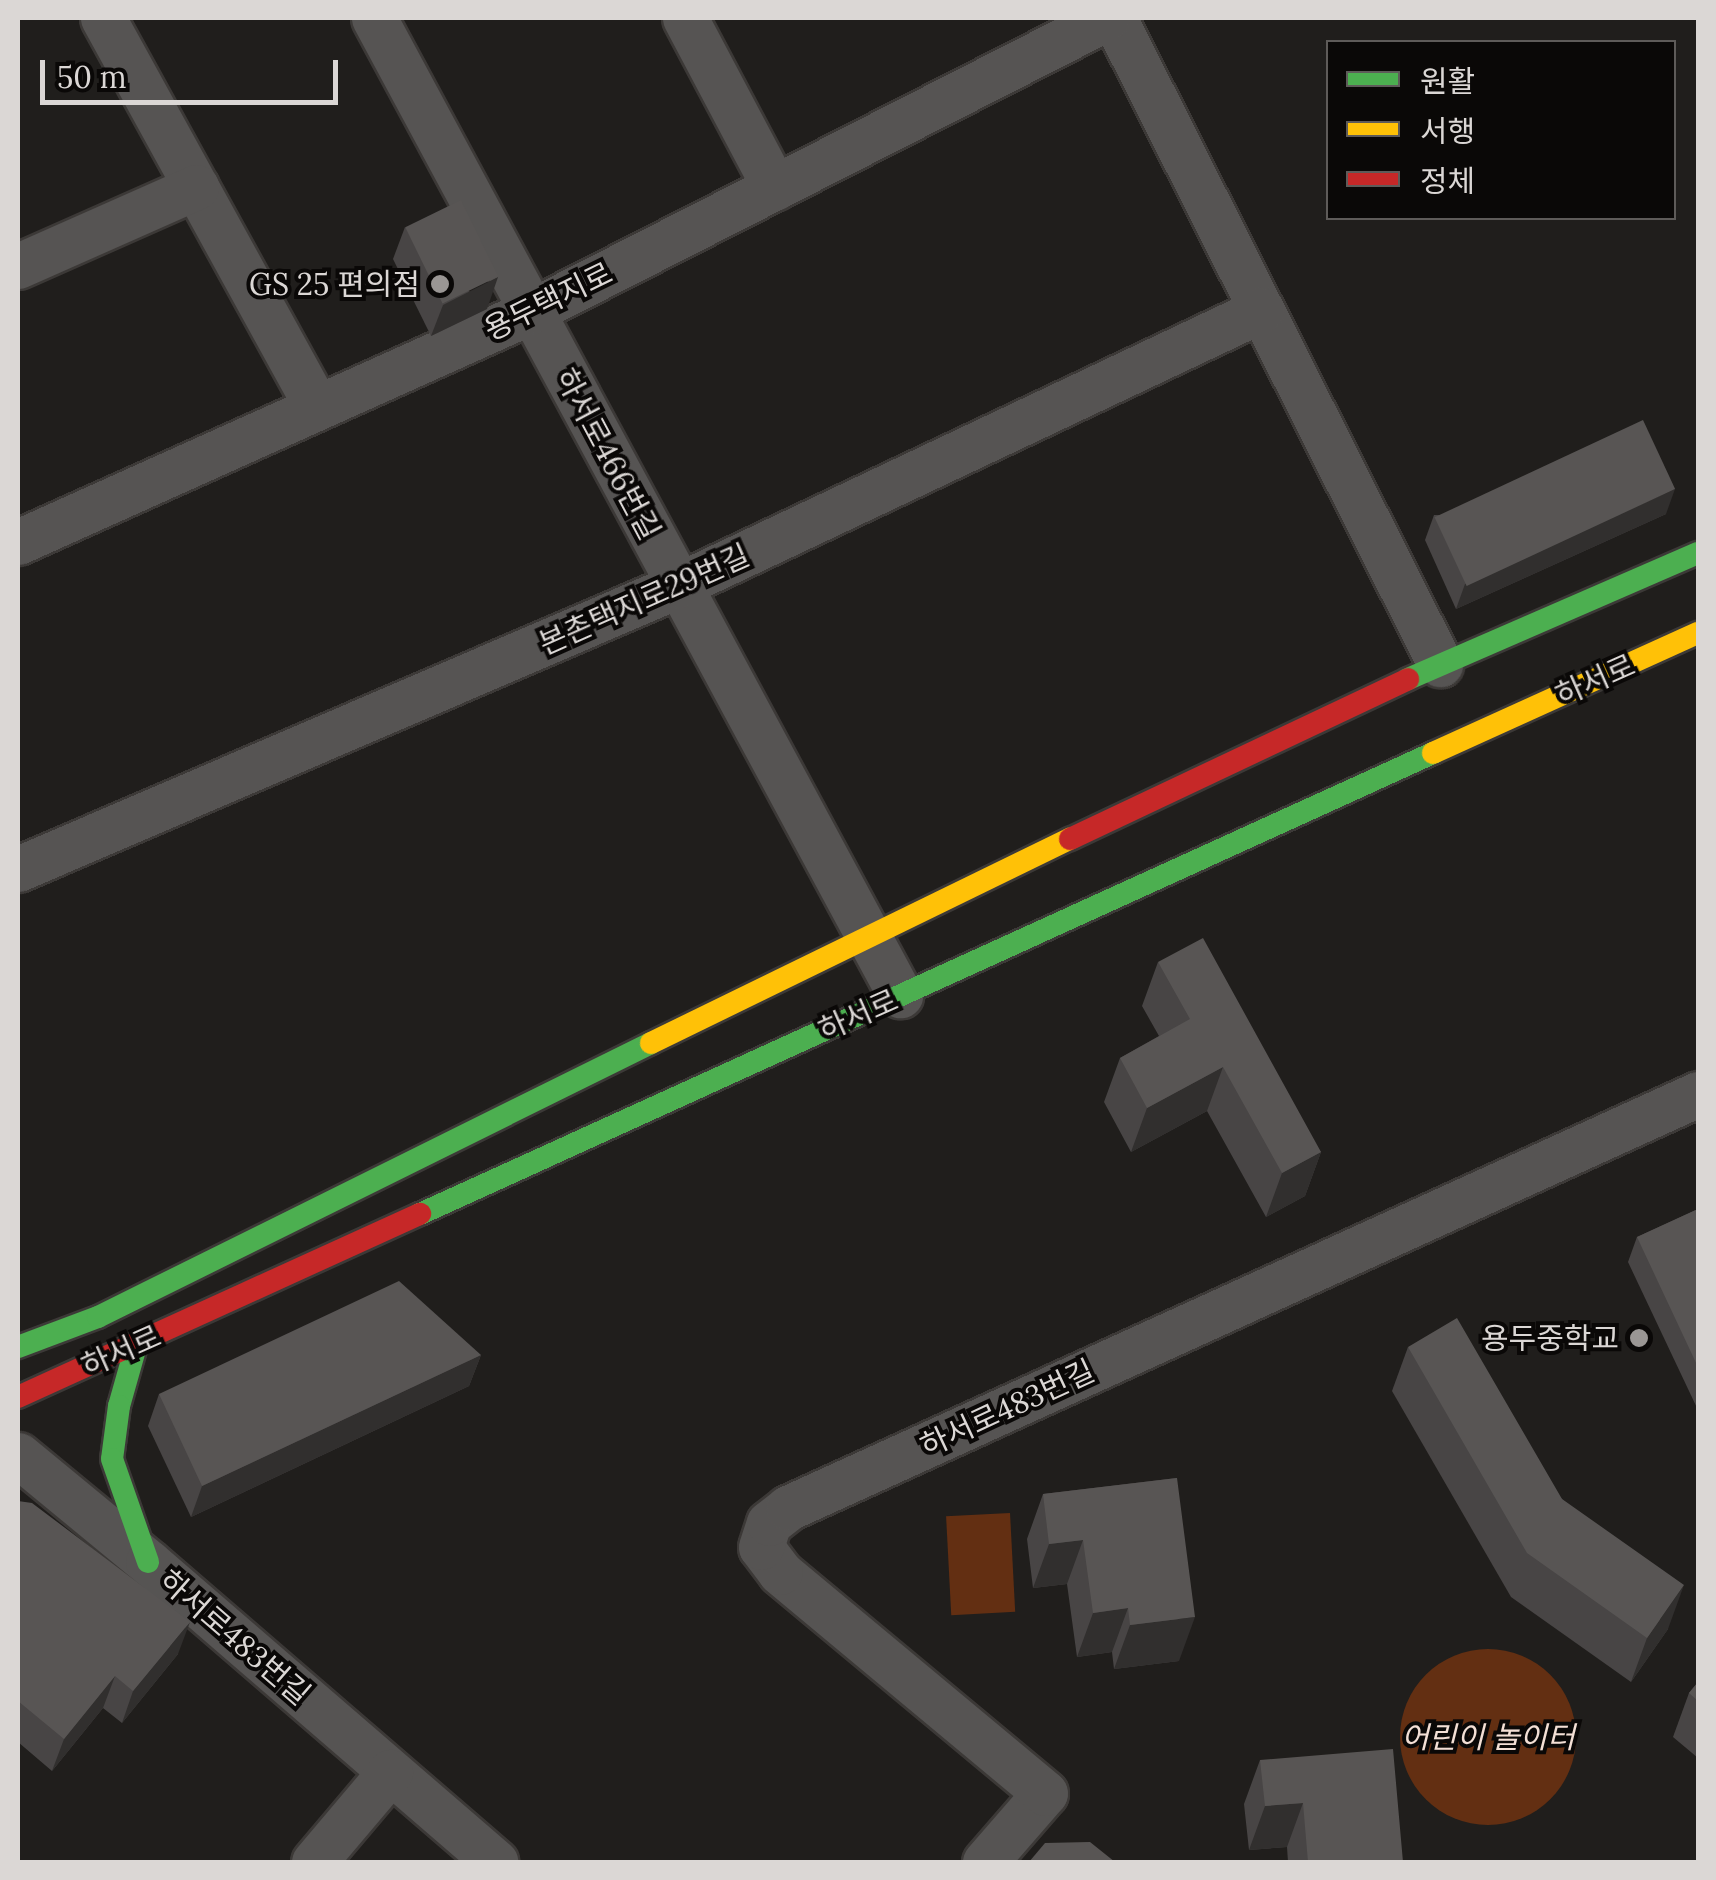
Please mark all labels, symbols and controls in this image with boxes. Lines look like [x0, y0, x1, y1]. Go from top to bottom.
scale bar [45, 40, 342, 102]
legend [1326, 40, 1676, 220]
text: 50 m [57, 58, 127, 96]
text: 원활 [1420, 62, 1475, 100]
text: 서행 [1420, 112, 1475, 150]
text: 정체 [1420, 162, 1475, 200]
street label: 용두택지로 [478, 255, 618, 347]
place label: GS 25 편의점 [249, 266, 420, 302]
marker: GS 25 편의점 [429, 273, 451, 295]
street label: 하서로466번길 [548, 362, 668, 546]
street label: 본촌택지로29번길 [533, 536, 755, 662]
street label: 하서로 [1550, 647, 1640, 713]
street label: 하서로 [813, 982, 903, 1048]
street label: 하서로 [76, 1318, 166, 1384]
place label: 용두중학교 [1481, 1320, 1619, 1356]
marker: 용두중학교 [1628, 1327, 1650, 1349]
street label: 하서로483번길 [914, 1352, 1100, 1464]
street label: 하서로483번길 [152, 1562, 318, 1712]
park label: 어린이 놀이터 [1401, 1719, 1575, 1755]

